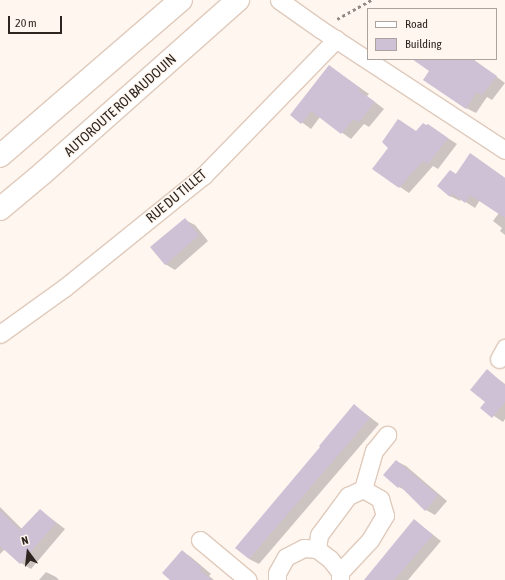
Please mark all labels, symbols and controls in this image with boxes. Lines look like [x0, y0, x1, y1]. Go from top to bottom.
scale bar [10, 8, 64, 34]
legend [367, 8, 497, 60]
text: 20 m [15, 16, 37, 30]
text: Road [405, 17, 428, 31]
text: Building [405, 37, 442, 51]
street label: AUTOROUTE ROI BAUDOUIN [61, 50, 179, 160]
street label: RUE DU TILLET [142, 166, 210, 226]
north arrow [8, 532, 48, 572]
text: N [20, 534, 30, 547]

